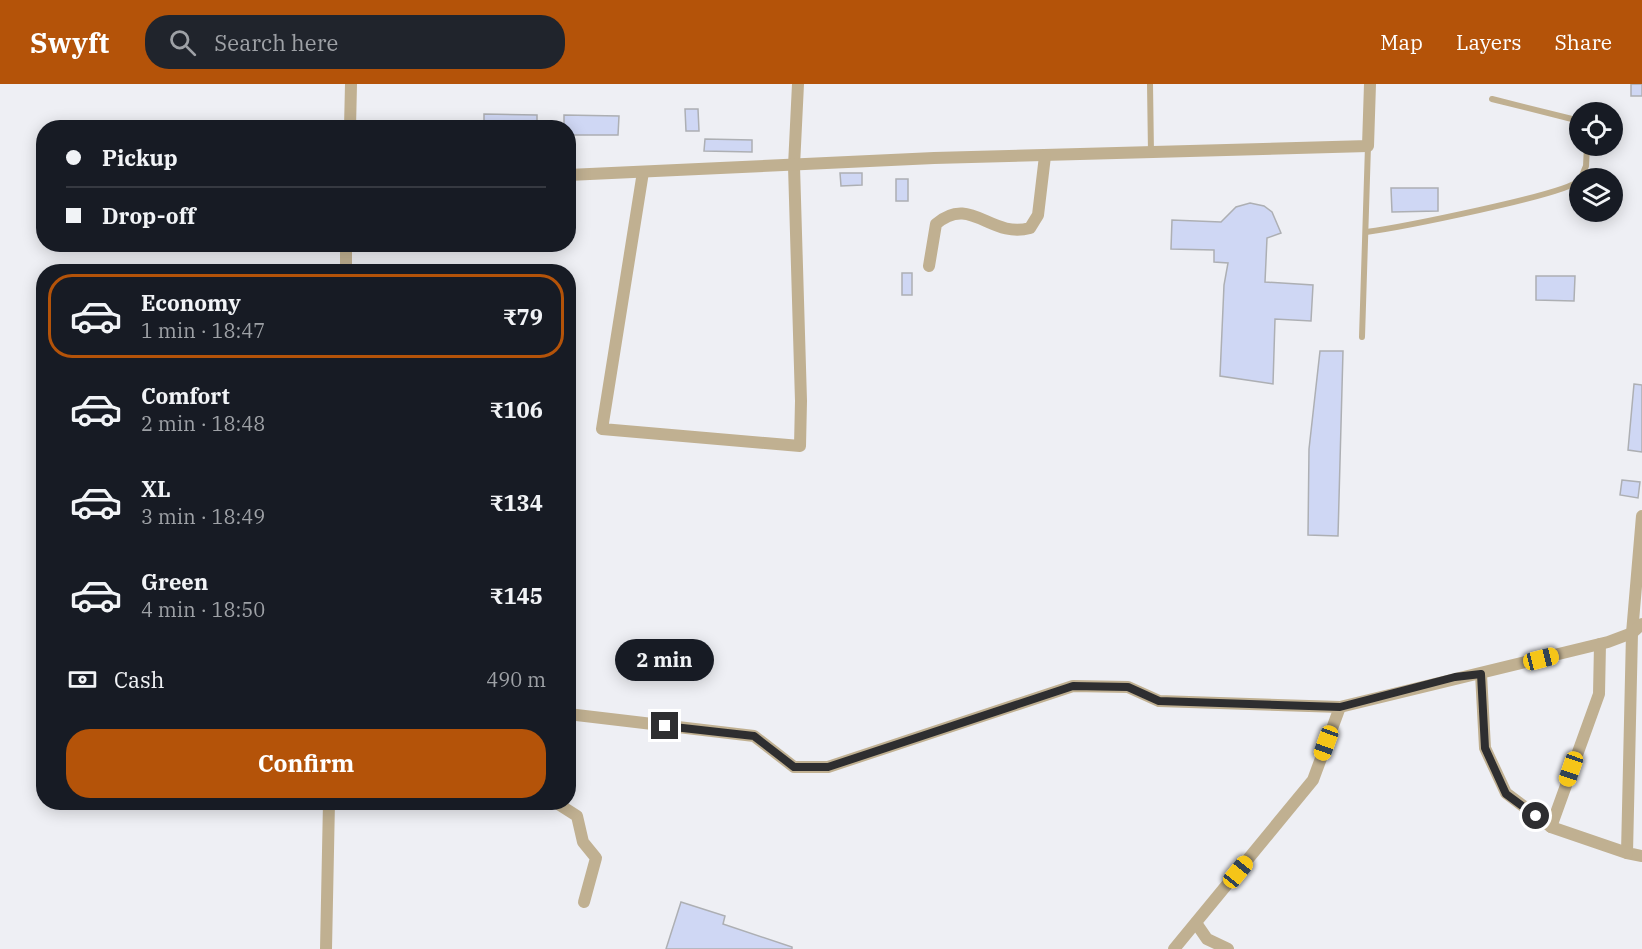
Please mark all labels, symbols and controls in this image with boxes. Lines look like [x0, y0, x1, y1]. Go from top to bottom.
search box [145, 15, 565, 69]
text: Swyft [30, 24, 109, 61]
icon: search [166, 26, 199, 59]
text: Search here [214, 28, 338, 57]
text: Map [1380, 28, 1423, 56]
text: Layers [1456, 28, 1522, 56]
text: Share [1555, 28, 1612, 56]
map controls [1569, 102, 1623, 222]
button: locate [1569, 102, 1623, 156]
text: Pickup [102, 143, 178, 172]
button: layers [1569, 168, 1623, 222]
text: Drop-off [102, 201, 196, 230]
text: Economy [141, 288, 241, 317]
icon: car [69, 289, 123, 343]
text: ₹79 [502, 302, 543, 331]
text: 1 min · 18:47 [141, 317, 265, 344]
text: Comfort [141, 381, 230, 410]
icon: car [69, 382, 123, 436]
text: ₹106 [489, 395, 543, 424]
text: 2 min · 18:48 [141, 410, 265, 437]
text: XL [141, 474, 171, 503]
icon: car [69, 475, 123, 529]
text: ₹134 [489, 488, 543, 517]
text: 3 min · 18:49 [141, 503, 265, 530]
text: Green [141, 567, 208, 596]
icon: car [69, 568, 123, 622]
text: ₹145 [489, 581, 543, 610]
text: 4 min · 18:50 [141, 596, 265, 623]
callout: 2 min [616, 639, 714, 681]
text: 2 min [637, 646, 693, 673]
car [1521, 646, 1561, 672]
icon: cash [66, 663, 99, 696]
text: Cash [114, 665, 165, 694]
text: 490 m [486, 666, 546, 693]
route end [651, 712, 678, 739]
car [1311, 723, 1341, 763]
button: Confirm [66, 729, 546, 798]
car [1557, 749, 1585, 789]
route start [1522, 802, 1549, 829]
car [1220, 852, 1256, 892]

